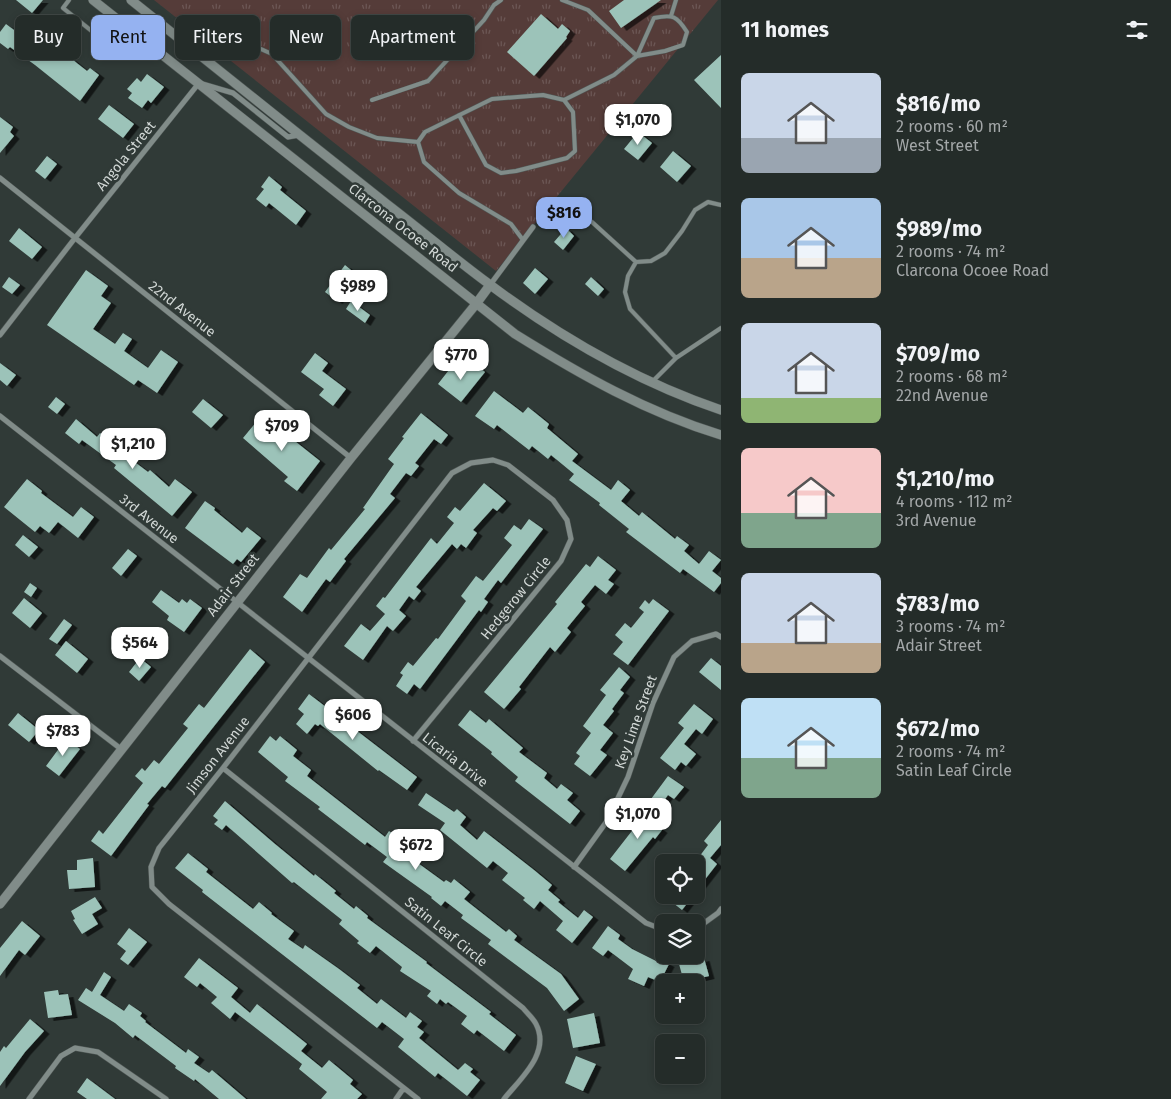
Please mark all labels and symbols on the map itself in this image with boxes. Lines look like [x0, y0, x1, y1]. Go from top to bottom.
pin: $1,070 [597, 104, 679, 146]
street label: Angola Street [93, 117, 160, 194]
street label: Clarcona Ocoee Road [345, 180, 461, 276]
pin: $816 [534, 196, 594, 239]
pin: $989 [328, 270, 388, 312]
street label: 22nd Avenue [145, 277, 219, 341]
pin: $770 [431, 338, 491, 381]
pin: $709 [252, 410, 312, 452]
pin: $1,210 [92, 428, 174, 470]
street label: 3rd Avenue [116, 491, 182, 547]
street label: Adair Street [203, 549, 263, 620]
street label: Hedgerow Circle [477, 553, 555, 643]
pin: $564 [110, 626, 170, 669]
street label: Key Lime Street [611, 672, 661, 771]
pin: $606 [323, 698, 383, 741]
street label: Jimson Avenue [183, 713, 253, 797]
pin: $783 [33, 714, 93, 757]
street label: Licaria Drive [419, 729, 491, 791]
pin: $1,070 [597, 798, 679, 840]
pin: $672 [386, 828, 446, 871]
street label: Satin Leaf Circle [401, 893, 491, 971]

